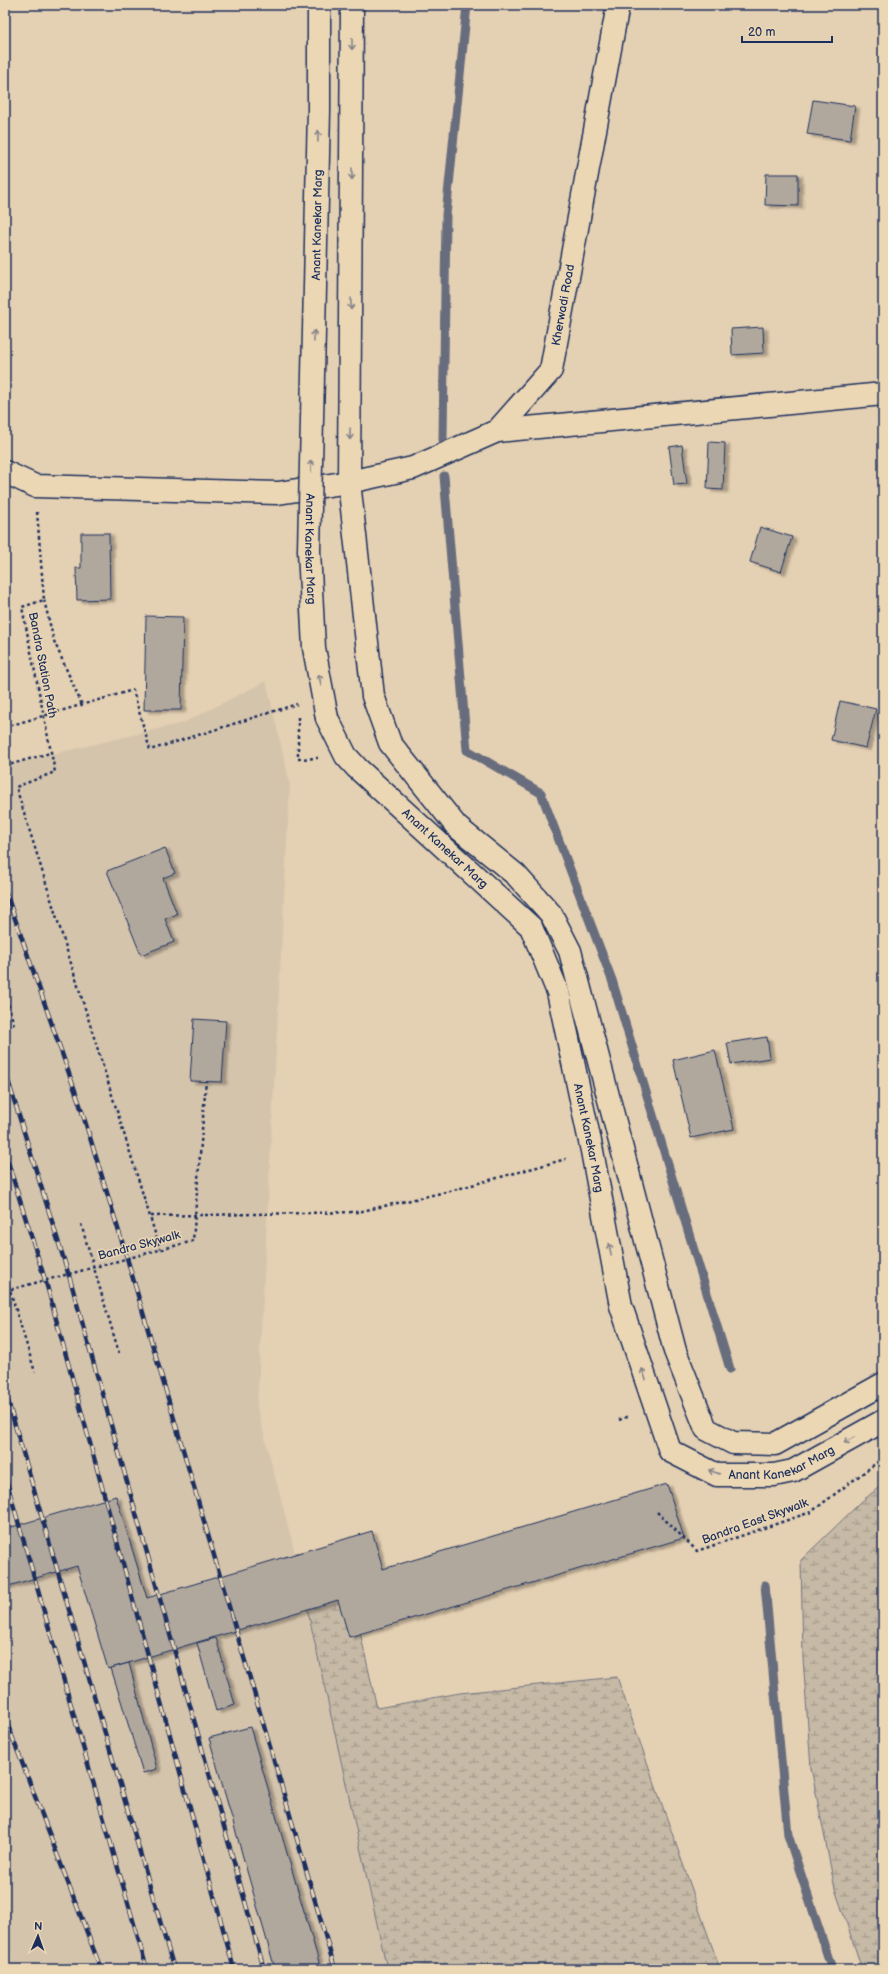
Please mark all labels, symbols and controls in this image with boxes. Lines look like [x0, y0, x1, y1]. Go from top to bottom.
scale bar [742, 18, 832, 44]
text: 20 m [748, 25, 775, 40]
one-way arrow [348, 37, 356, 50]
one-way arrow [315, 130, 322, 143]
one-way arrow [348, 167, 356, 180]
street label: Anant Kanekar Marg [309, 169, 326, 281]
street label: Kherwadi Road [549, 263, 578, 347]
one-way arrow [347, 297, 355, 310]
one-way arrow [310, 330, 318, 343]
one-way arrow [346, 427, 354, 440]
one-way arrow [307, 460, 315, 473]
street label: Anant Kanekar Marg [301, 493, 319, 605]
street label: Bandra Station Path [25, 611, 60, 720]
one-way arrow [315, 674, 323, 687]
street label: Anant Kanekar Marg [399, 806, 491, 892]
street label: Anant Kanekar Marg [570, 1082, 607, 1194]
street label: Bandra Skywalk [96, 1227, 182, 1264]
one-way arrow [606, 1243, 614, 1256]
one-way arrow [640, 1368, 647, 1381]
one-way arrow [843, 1437, 855, 1445]
street label: Anant Kanekar Marg [728, 1442, 837, 1484]
one-way arrow [708, 1468, 720, 1476]
street label: Bandra East Skywalk [700, 1495, 811, 1548]
north arrow [18, 1916, 58, 1956]
text: N [34, 1920, 43, 1933]

